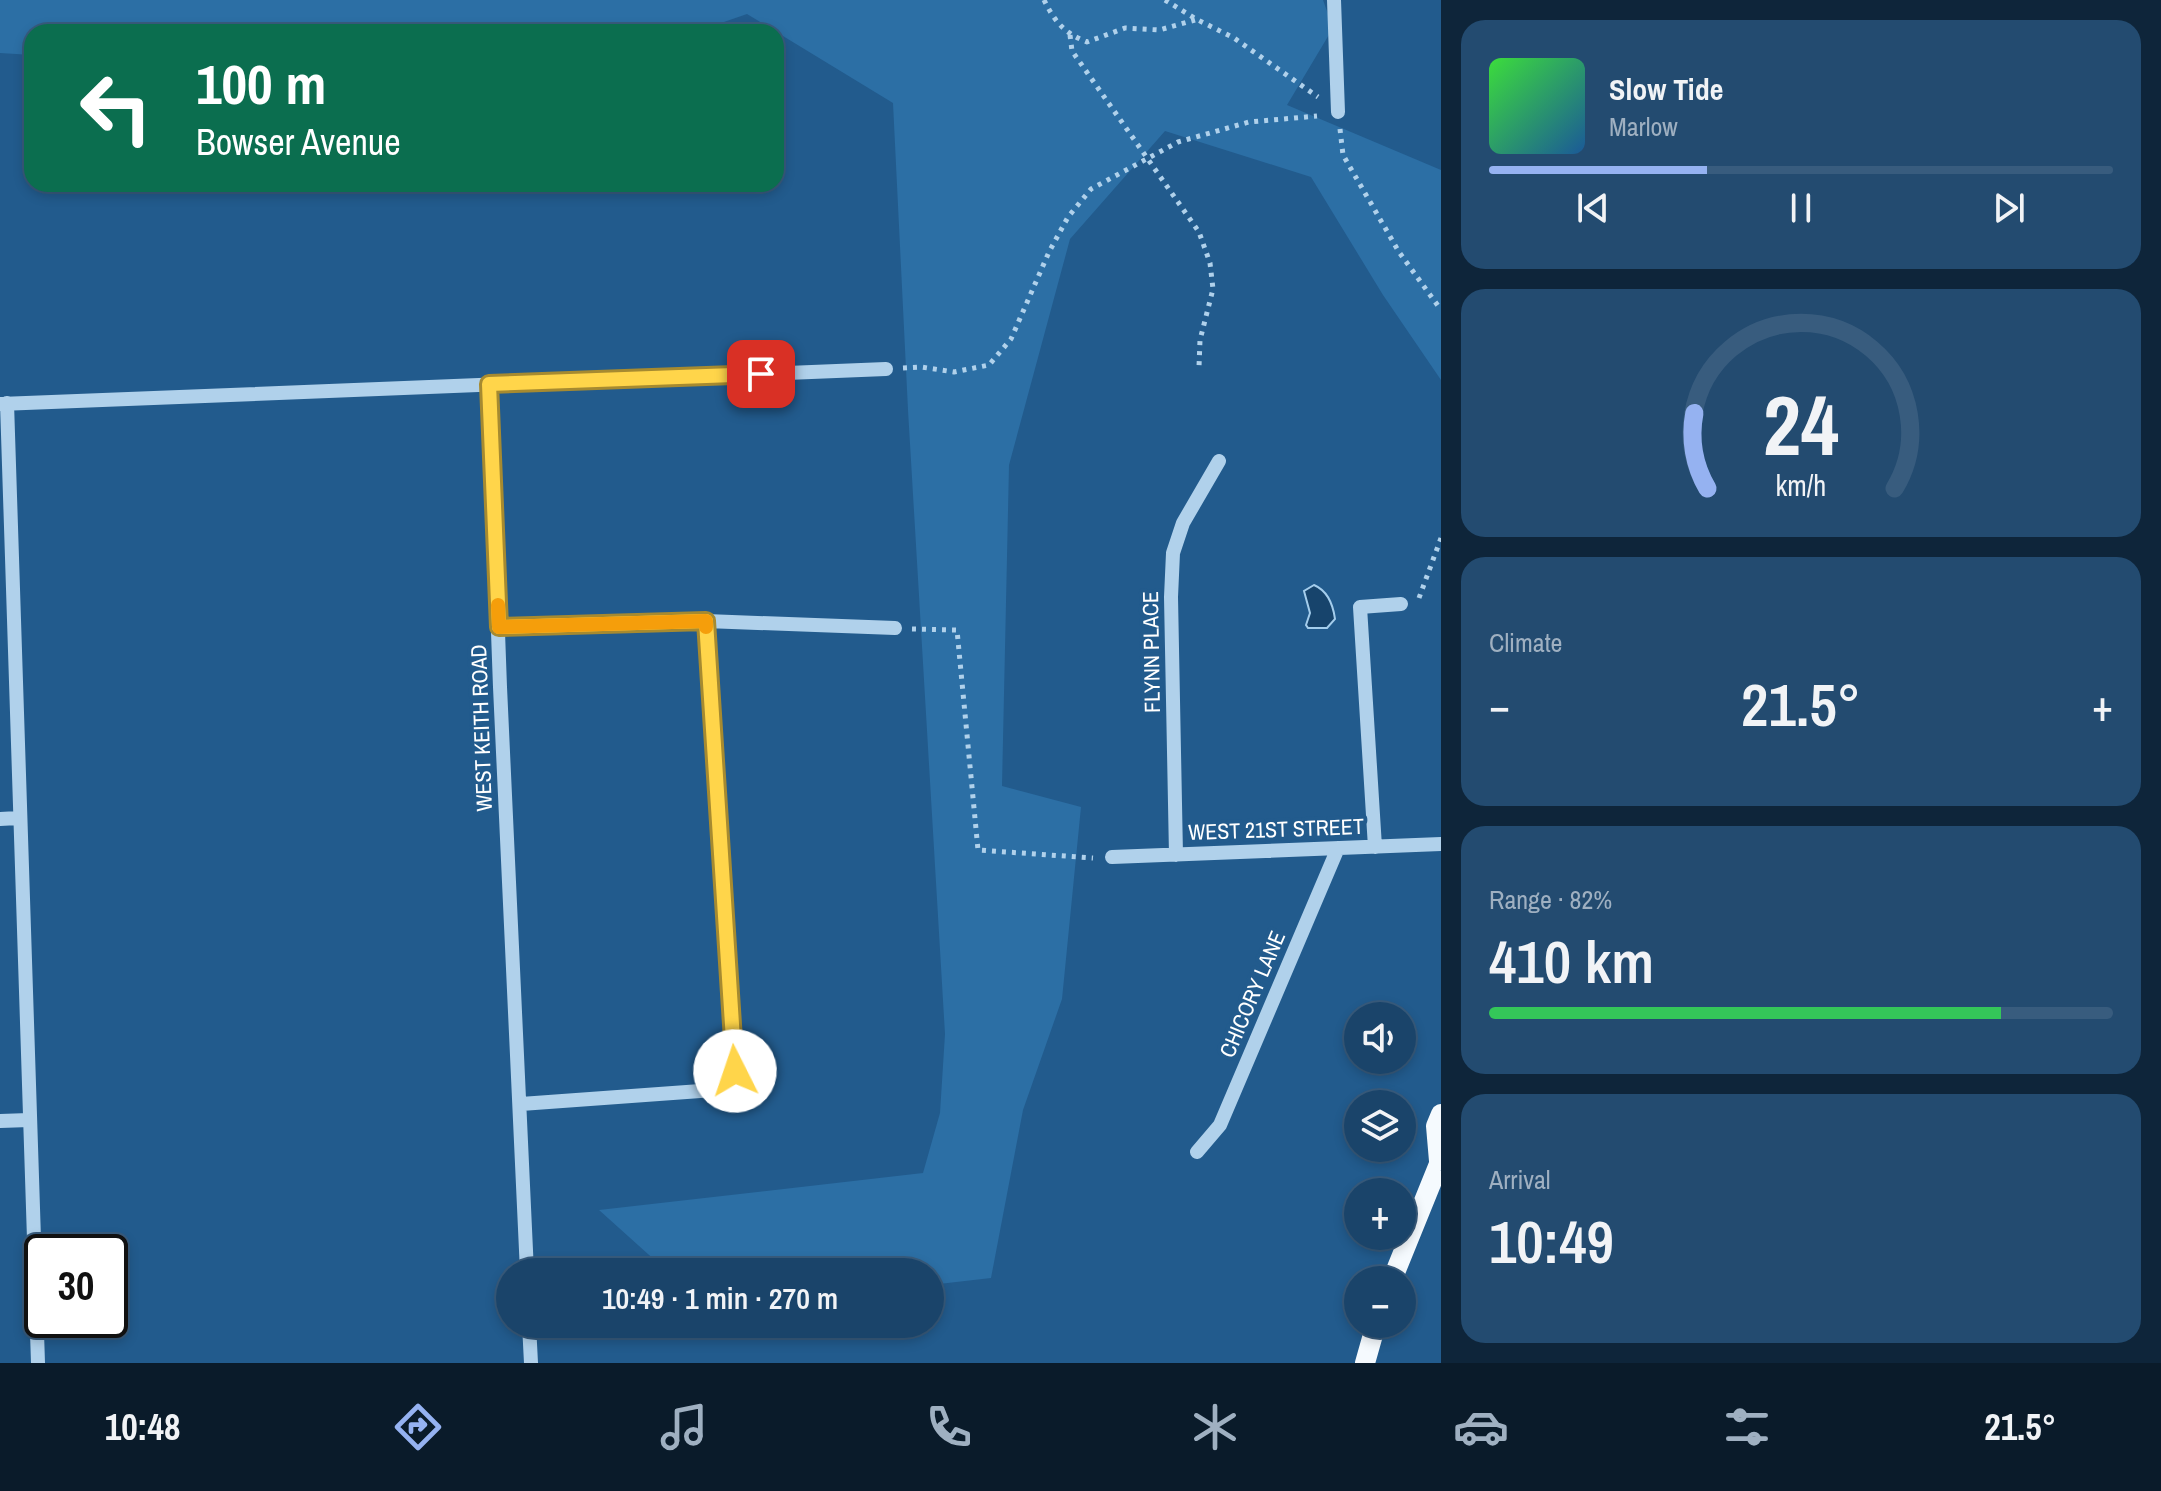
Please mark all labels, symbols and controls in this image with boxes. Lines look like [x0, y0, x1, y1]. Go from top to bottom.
text: 100 m [196, 46, 326, 121]
icon: left [64, 56, 168, 160]
text: Slow Tide [1609, 69, 1723, 109]
text: Marlow [1609, 109, 1678, 144]
text: Bowser Avenue [196, 118, 401, 166]
icon: previous [1571, 186, 1615, 230]
icon: pause [1779, 186, 1823, 230]
icon: next [1987, 186, 2031, 230]
pin [727, 340, 795, 408]
icon: arrive [739, 352, 783, 396]
text: 24 [1763, 368, 1839, 480]
text: km/h [1776, 466, 1826, 505]
street label: FLYNN PLACE [1135, 591, 1167, 713]
text: Climate [1489, 625, 1562, 660]
street label: WEST KEITH ROAD [463, 644, 499, 812]
text: 21.5° [1741, 664, 1861, 745]
text: − [1489, 675, 1510, 735]
text: + [2092, 675, 2113, 735]
street label: WEST 21ST STREET [1188, 811, 1364, 847]
text: Range · 82% [1489, 882, 1612, 917]
text: 410 km [1489, 921, 1654, 1002]
street label: CHICORY LANE [1212, 926, 1292, 1062]
map controls [1344, 1002, 1416, 1338]
button: sound [1344, 1002, 1416, 1074]
position arrow [693, 1029, 777, 1113]
button: layers [1344, 1090, 1416, 1162]
text: Arrival [1489, 1162, 1551, 1197]
button: + [1344, 1178, 1416, 1250]
text: 10:49 [1489, 1201, 1614, 1282]
speed limit sign: 30 [24, 1234, 128, 1338]
button: − [1344, 1266, 1416, 1338]
text: 10:49 · 1 min · 270 m [602, 1278, 838, 1318]
icon: directions [390, 1399, 446, 1455]
icon: music [656, 1399, 712, 1455]
icon: phone [921, 1399, 977, 1455]
icon: climate [1187, 1399, 1243, 1455]
icon: car [1453, 1399, 1509, 1455]
icon: filters [1719, 1399, 1775, 1455]
text: 10:48 [105, 1403, 180, 1451]
text: 21.5° [1984, 1403, 2056, 1451]

